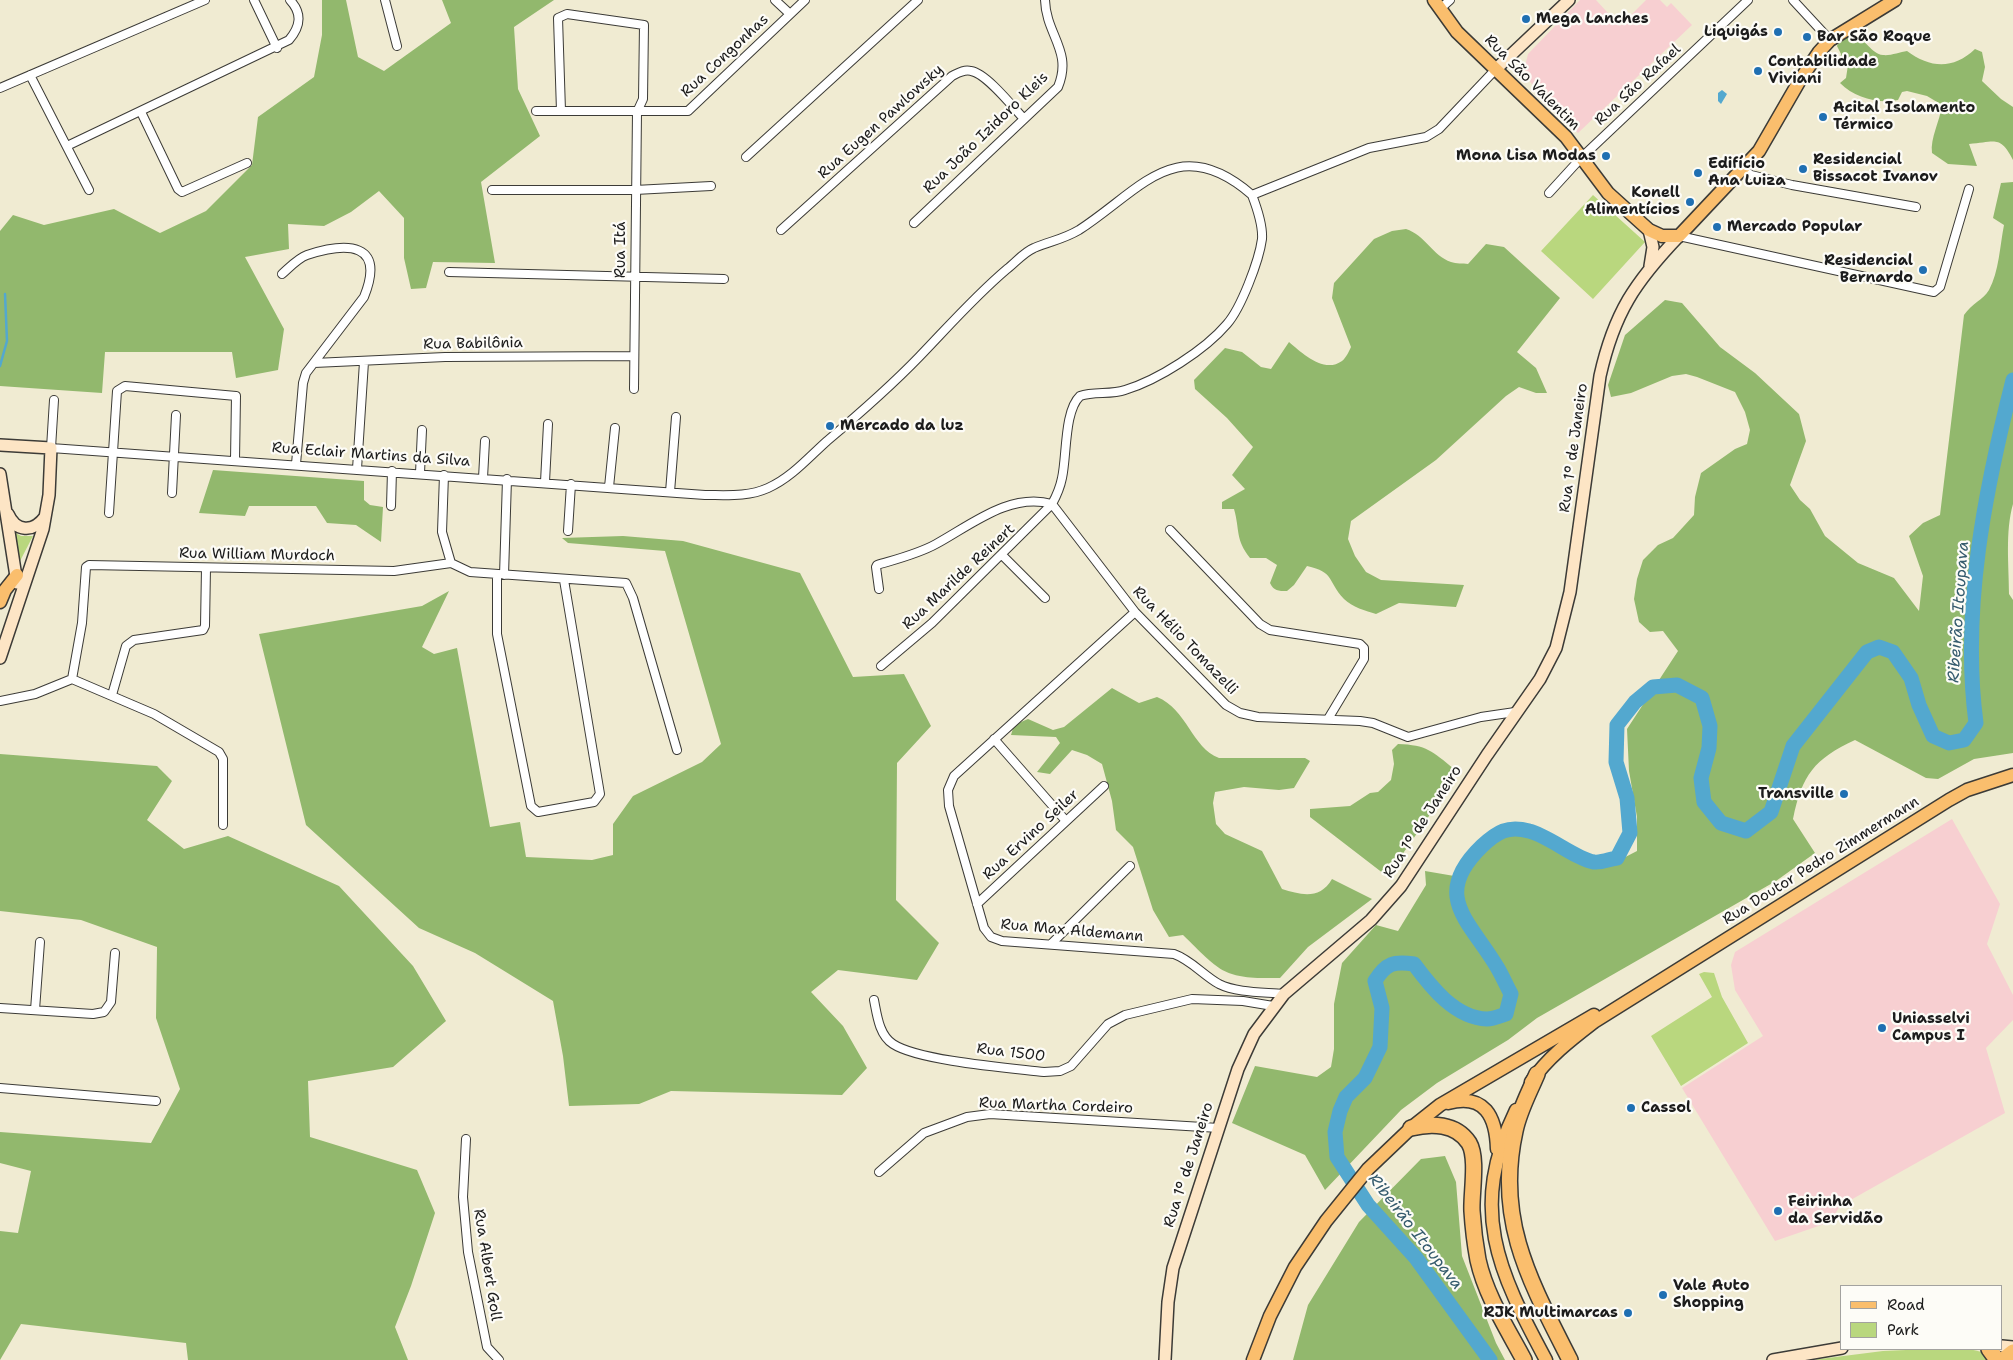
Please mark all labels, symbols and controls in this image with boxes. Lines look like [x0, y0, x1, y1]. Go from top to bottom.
place label: Mega Lanches [1536, 10, 1649, 28]
street label: Rua Congonhas [677, 11, 773, 101]
marker: Mega Lanches [1520, 13, 1532, 25]
place label: Liquigás [1704, 23, 1768, 41]
marker: Liquigás [1772, 26, 1784, 38]
place label: Bar São Roque [1817, 28, 1931, 46]
street label: Rua São Valentim [1480, 31, 1584, 135]
marker: Bar São Roque [1801, 31, 1813, 43]
street label: Rua São Rafael [1591, 41, 1685, 129]
place label: Contabilidade Viviani [1768, 53, 1877, 88]
street label: Rua Eugen Pawlowsky [815, 61, 947, 183]
marker: Contabilidade Viviani [1752, 65, 1764, 77]
street label: Rua João Izidoro Kleis [920, 69, 1052, 197]
place label: Acital Isolamento Térmico [1833, 99, 1975, 134]
marker: Acital Isolamento Térmico [1817, 111, 1829, 123]
place label: Mona Lisa Modas [1456, 147, 1596, 165]
marker: Mona Lisa Modas [1600, 150, 1612, 162]
place label: Residencial Bissacot Ivanov [1813, 151, 1938, 186]
place label: Edifício Ana Luiza [1708, 155, 1786, 190]
marker: Residencial Bissacot Ivanov [1797, 163, 1809, 175]
marker: Edifício Ana Luiza [1692, 167, 1704, 179]
place label: Konell Alimentícios [1585, 184, 1680, 219]
marker: Konell Alimentícios [1684, 196, 1696, 208]
place label: Mercado Popular [1727, 218, 1862, 236]
marker: Mercado Popular [1711, 221, 1723, 233]
street label: Rua Itá [612, 222, 630, 278]
place label: Residencial Bernardo [1824, 252, 1913, 287]
marker: Residencial Bernardo [1917, 264, 1929, 276]
street label: Rua Babilônia [423, 334, 523, 354]
street label: Rua 1º de Janeiro [1556, 382, 1592, 514]
place label: Mercado da luz [840, 417, 964, 435]
marker: Mercado da luz [824, 420, 836, 432]
street label: Rua Eclair Martins da Silva [271, 439, 471, 471]
street label: Rua Marilde Reinert [899, 520, 1019, 634]
water label: Ribeirão Itoupava [1944, 541, 1974, 683]
street label: Rua William Murdoch [179, 545, 335, 565]
street label: Rua Hélio Tomazelli [1129, 583, 1241, 699]
street label: Rua 1º de Janeiro [1380, 762, 1466, 882]
place label: Transville [1758, 785, 1834, 803]
street label: Rua Ervino Seiler [979, 786, 1083, 884]
marker: Transville [1838, 788, 1850, 800]
street label: Rua Doutor Pedro Zimmermann [1720, 793, 1922, 929]
street label: Rua Max Aldemann [1000, 916, 1144, 946]
place label: Uniasselvi Campus I [1892, 1010, 1970, 1045]
marker: Uniasselvi Campus I [1876, 1022, 1888, 1034]
street label: Rua 1500 [976, 1040, 1046, 1066]
street label: Rua Martha Cordeiro [979, 1094, 1133, 1118]
place label: Cassol [1641, 1099, 1691, 1117]
street label: Rua 1º de Janeiro [1160, 1100, 1218, 1230]
marker: Cassol [1625, 1102, 1637, 1114]
water label: Ribeirão Itoupava [1364, 1170, 1466, 1294]
place label: Feirinha da Servidão [1788, 1193, 1883, 1228]
marker: Feirinha da Servidão [1772, 1205, 1784, 1217]
street label: Rua Albert Goll [469, 1208, 505, 1322]
place label: Vale Auto Shopping [1673, 1277, 1749, 1312]
legend [1840, 1285, 2003, 1350]
marker: Vale Auto Shopping [1657, 1289, 1669, 1301]
text: Road [1887, 1295, 1925, 1315]
place label: RJK Multimarcas [1483, 1304, 1618, 1322]
marker: RJK Multimarcas [1622, 1307, 1634, 1319]
text: Park [1887, 1320, 1919, 1340]

